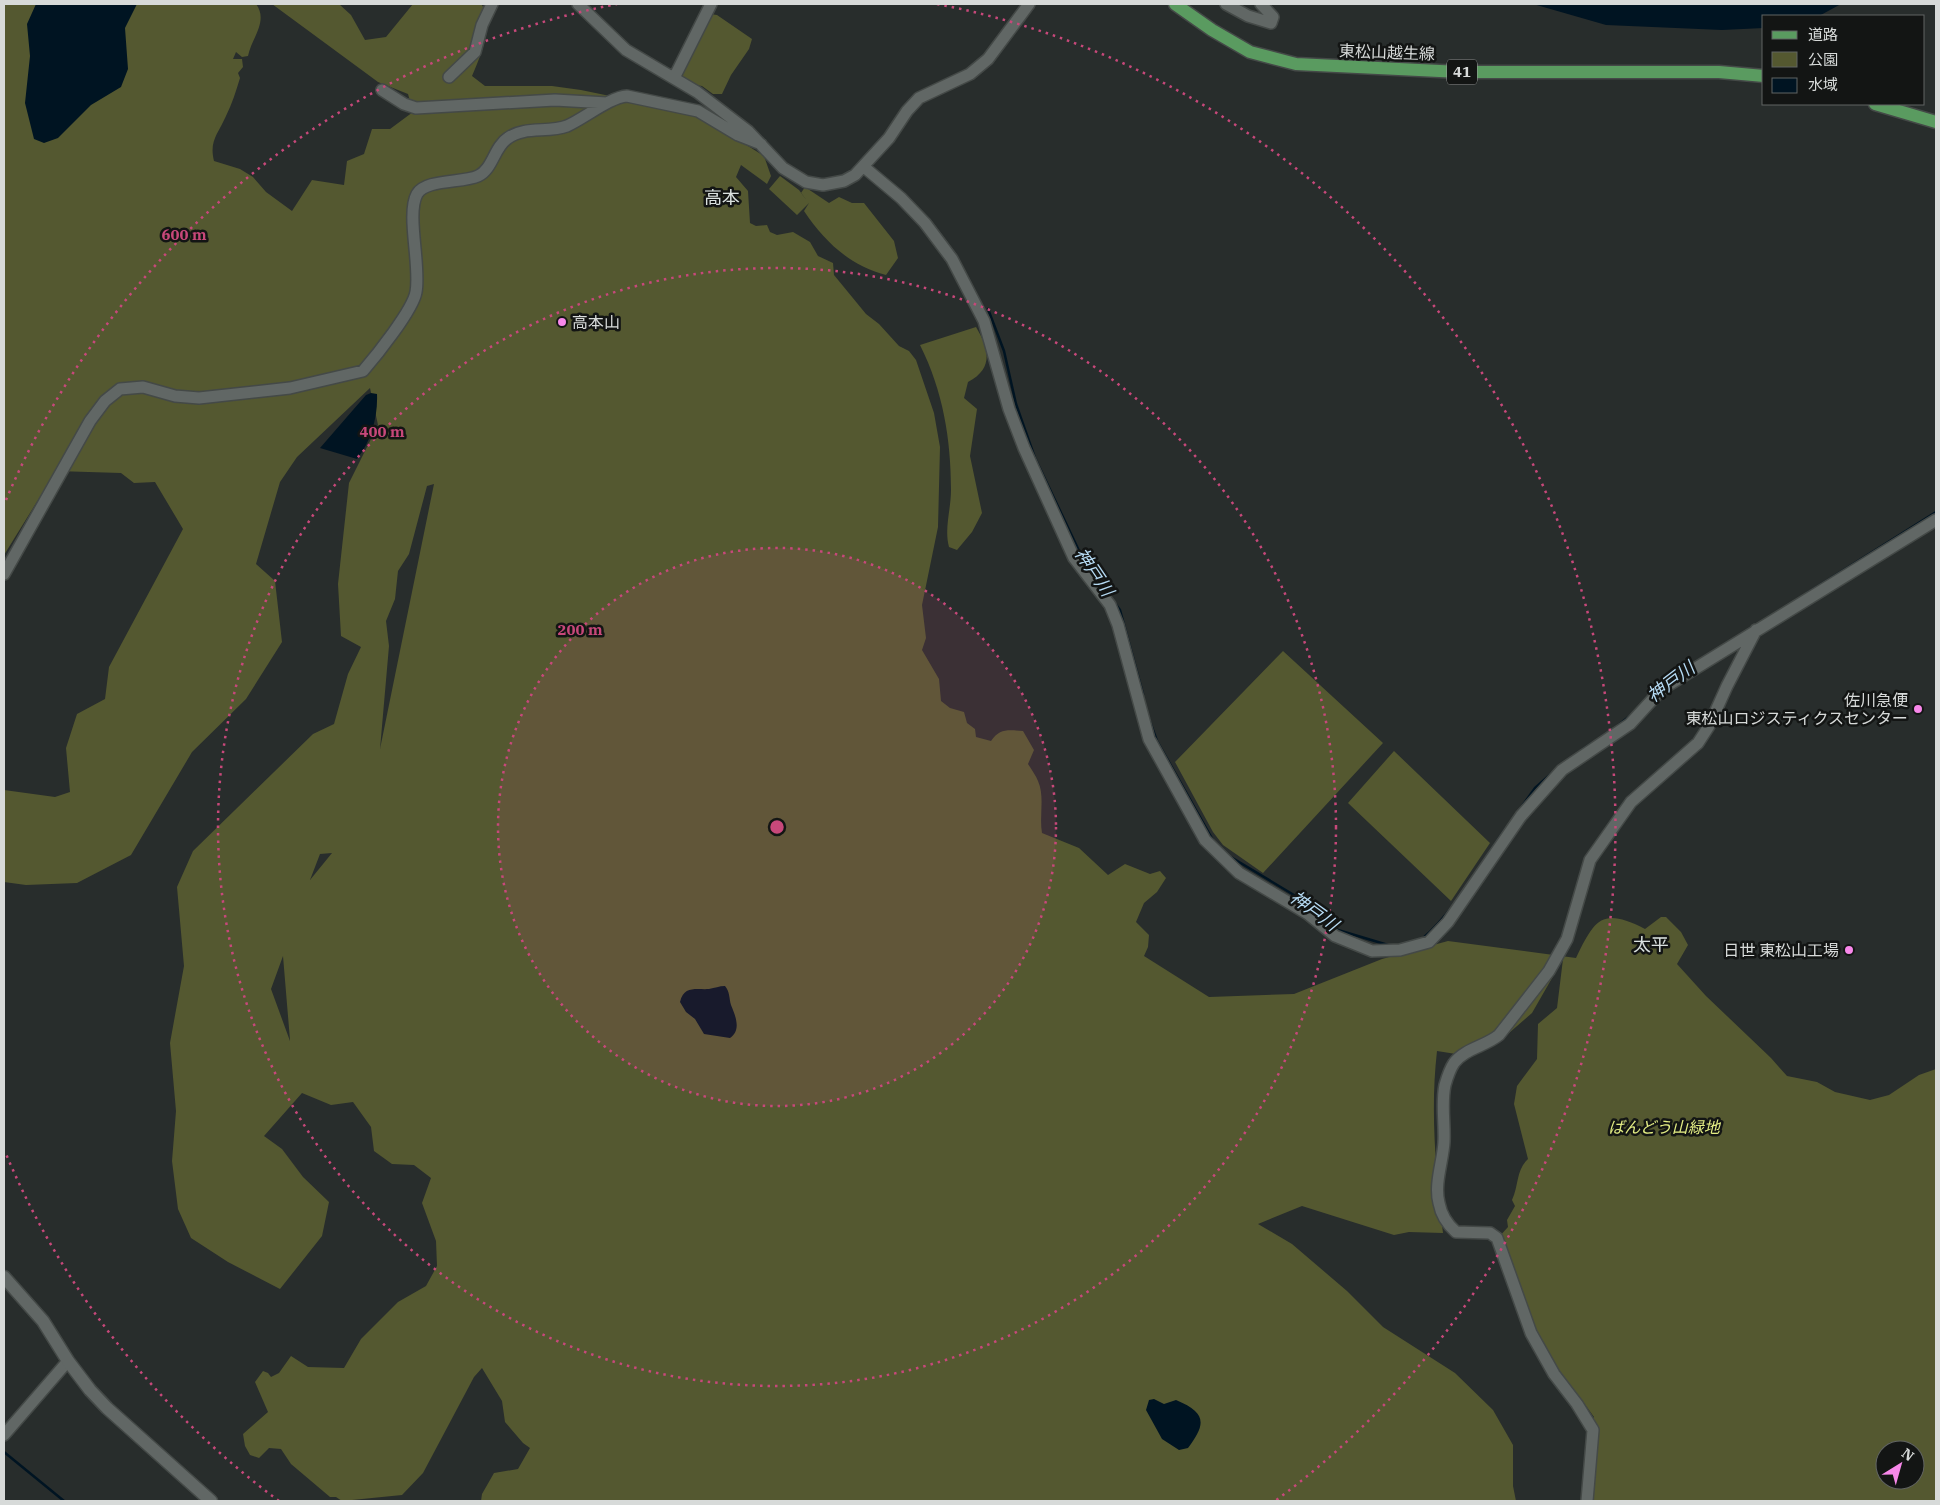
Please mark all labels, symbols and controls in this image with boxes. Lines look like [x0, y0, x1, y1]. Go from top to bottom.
legend [1762, 15, 1925, 105]
text: 道路 [1808, 25, 1838, 44]
street label: 東松山越生線 [1339, 40, 1435, 64]
text: 公園 [1808, 50, 1838, 69]
road number: 41 [1447, 60, 1477, 84]
text: 水域 [1808, 75, 1838, 94]
district label: 高本 [704, 186, 740, 209]
text: 600 m [161, 225, 207, 244]
place label: 高本山 [572, 312, 620, 332]
marker: 高本山 [556, 316, 568, 328]
text: 400 m [359, 422, 405, 441]
water label: 神戸川 [1070, 543, 1120, 602]
text: 200 m [557, 620, 603, 639]
water label: 神戸川 [1642, 655, 1701, 707]
place label: 佐川急便 東松山ロジスティクスセンター [1685, 690, 1908, 728]
marker: 佐川急便 東松山ロジスティクスセンター [1912, 703, 1924, 715]
centre of rings [768, 818, 786, 836]
water label: 神戸川 [1286, 885, 1345, 937]
district label: 太平 [1633, 933, 1669, 956]
place label: 日世 東松山工場 [1723, 940, 1839, 960]
marker: 日世 東松山工場 [1843, 944, 1855, 956]
park label: ばんどう山緑地 [1608, 1117, 1722, 1137]
north arrow [1875, 1440, 1925, 1490]
text: N [1898, 1444, 1918, 1465]

